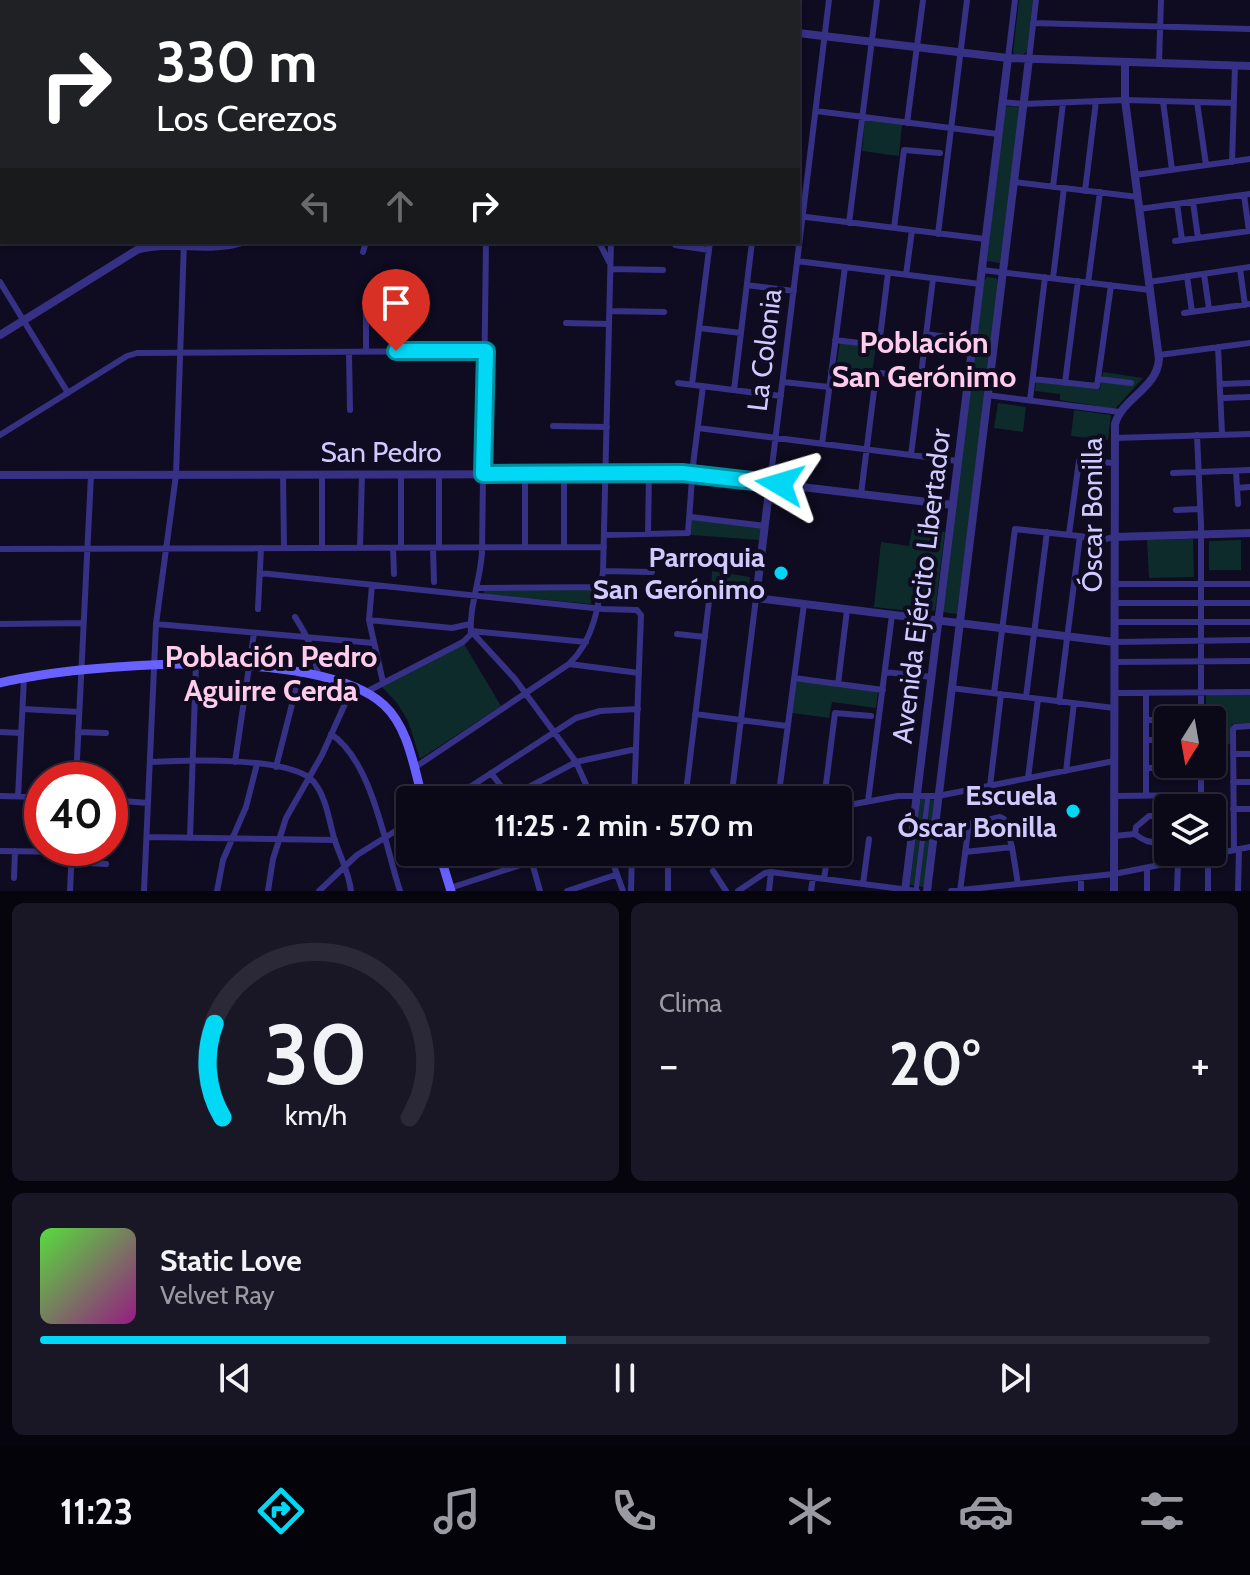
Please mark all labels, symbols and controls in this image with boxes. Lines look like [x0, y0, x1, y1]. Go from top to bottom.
text: 330 m [156, 28, 317, 96]
icon: right [24, 32, 128, 136]
text: Los Cerezos [156, 96, 337, 140]
icon: left [294, 184, 338, 228]
icon: ahead [378, 184, 422, 228]
icon: right [462, 184, 506, 228]
pin [362, 269, 430, 351]
icon: arrive [374, 281, 418, 325]
street label: La Colonia [740, 286, 788, 413]
district label: Población San Gerónimo [832, 324, 1016, 395]
street label: Avenida Ejército Libertador [885, 427, 957, 745]
street label: San Pedro [320, 435, 442, 469]
street label: Óscar Bonilla [1075, 437, 1109, 592]
position arrow [738, 442, 822, 526]
place label: Parroquia San Gerónimo [593, 540, 765, 606]
marker: Parroquia San Gerónimo [772, 564, 790, 582]
district label: Población Pedro Aguirre Cerda [165, 638, 377, 709]
north arrow [1154, 706, 1226, 778]
map controls [1154, 706, 1226, 866]
speed limit sign: 40 [24, 762, 128, 866]
place label: Escuela Óscar Bonilla [897, 778, 1057, 844]
button: layers [1154, 794, 1226, 866]
marker: Escuela Óscar Bonilla [1064, 802, 1082, 820]
text: 11:25 · 2 min · 570 m [494, 807, 754, 844]
text: Clima [659, 987, 722, 1019]
text: 30 [264, 1004, 367, 1105]
text: 20° [889, 1027, 980, 1100]
text: − [659, 1038, 678, 1091]
text: + [1191, 1038, 1210, 1091]
text: km/h [284, 1097, 347, 1132]
text: Static Love [160, 1242, 302, 1279]
text: Velvet Ray [160, 1279, 275, 1311]
icon: previous [213, 1356, 257, 1400]
icon: pause [603, 1356, 647, 1400]
icon: next [993, 1356, 1037, 1400]
icon: directions [253, 1483, 309, 1539]
icon: music [429, 1483, 485, 1539]
icon: phone [606, 1483, 662, 1539]
icon: climate [782, 1483, 838, 1539]
icon: car [958, 1483, 1014, 1539]
icon: filters [1134, 1483, 1190, 1539]
text: 11:23 [60, 1489, 133, 1533]

